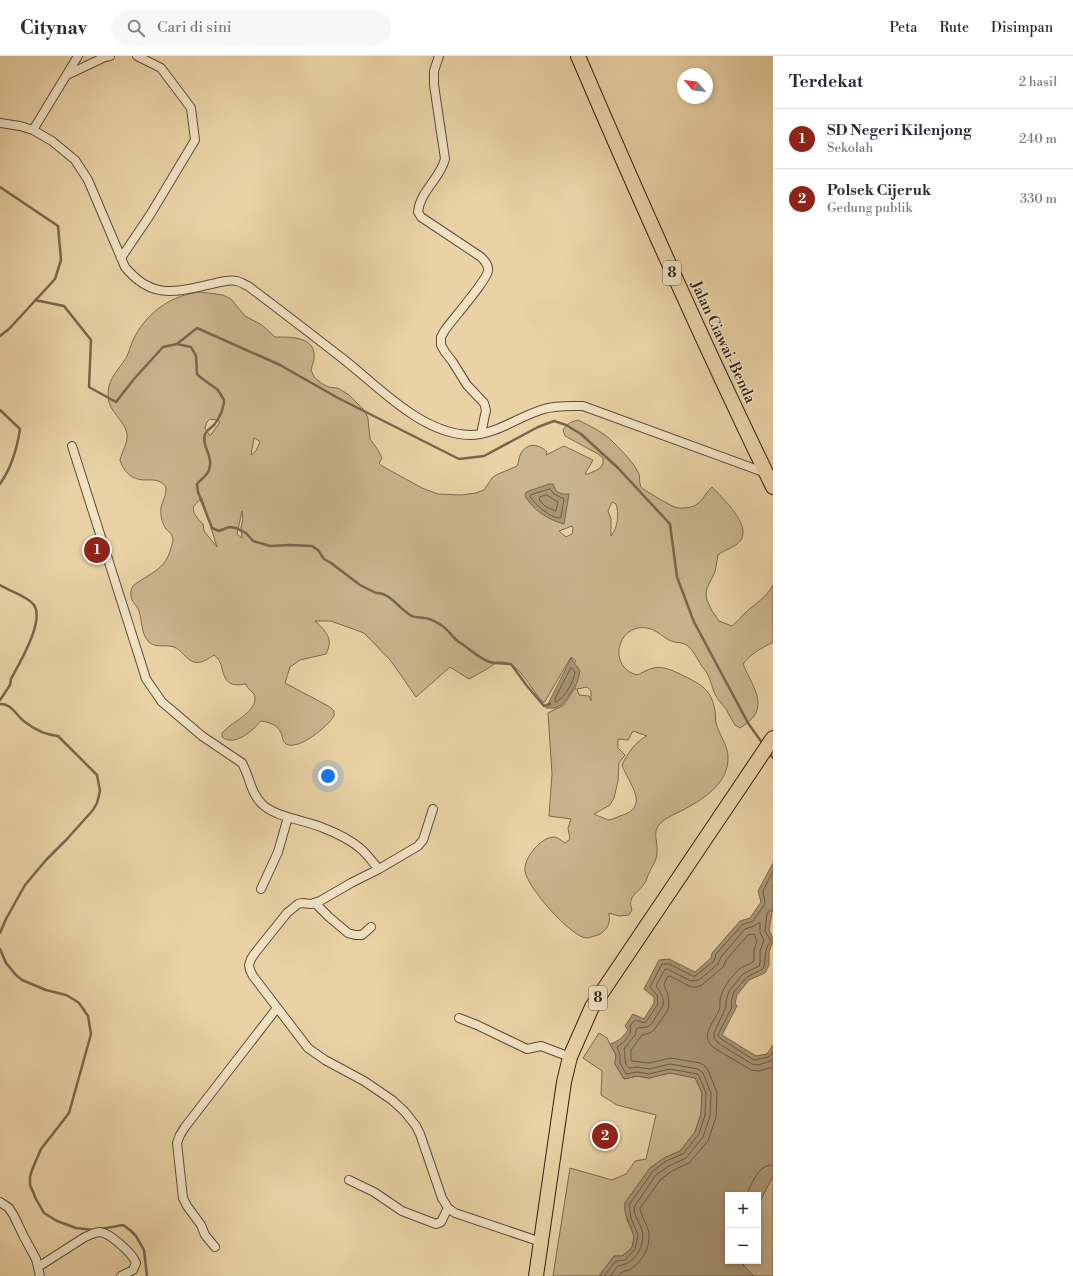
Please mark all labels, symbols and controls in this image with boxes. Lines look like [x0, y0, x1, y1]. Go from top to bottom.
search box [111, 10, 391, 46]
text: Citynav [20, 16, 87, 40]
icon: search [125, 17, 147, 39]
text: Cari di sini [157, 18, 232, 37]
text: Peta [889, 19, 917, 37]
text: Rute [939, 19, 969, 37]
text: Disimpan [991, 19, 1053, 37]
north arrow [677, 68, 713, 104]
text: Terdekat [789, 71, 863, 93]
text: 2 hasil [1019, 74, 1057, 90]
text: SD Negeri Kilenjong [827, 121, 972, 140]
text: 1 [799, 131, 805, 147]
text: 240 m [1019, 131, 1057, 147]
text: Sekolah [827, 140, 873, 156]
text: Polsek Cijeruk [827, 181, 931, 200]
text: 2 [798, 191, 806, 207]
text: 330 m [1020, 191, 1057, 207]
text: Gedung publik [827, 200, 912, 216]
road number: 8 [663, 261, 681, 285]
street label: Jalan Ciawai-Benda [686, 277, 760, 407]
pin: 1 [84, 535, 110, 565]
your location [318, 766, 338, 786]
road number: 8 [589, 986, 607, 1010]
pin: 2 [592, 1121, 618, 1151]
map controls [725, 1192, 761, 1264]
button: + [725, 1192, 761, 1228]
button: − [725, 1228, 761, 1264]

